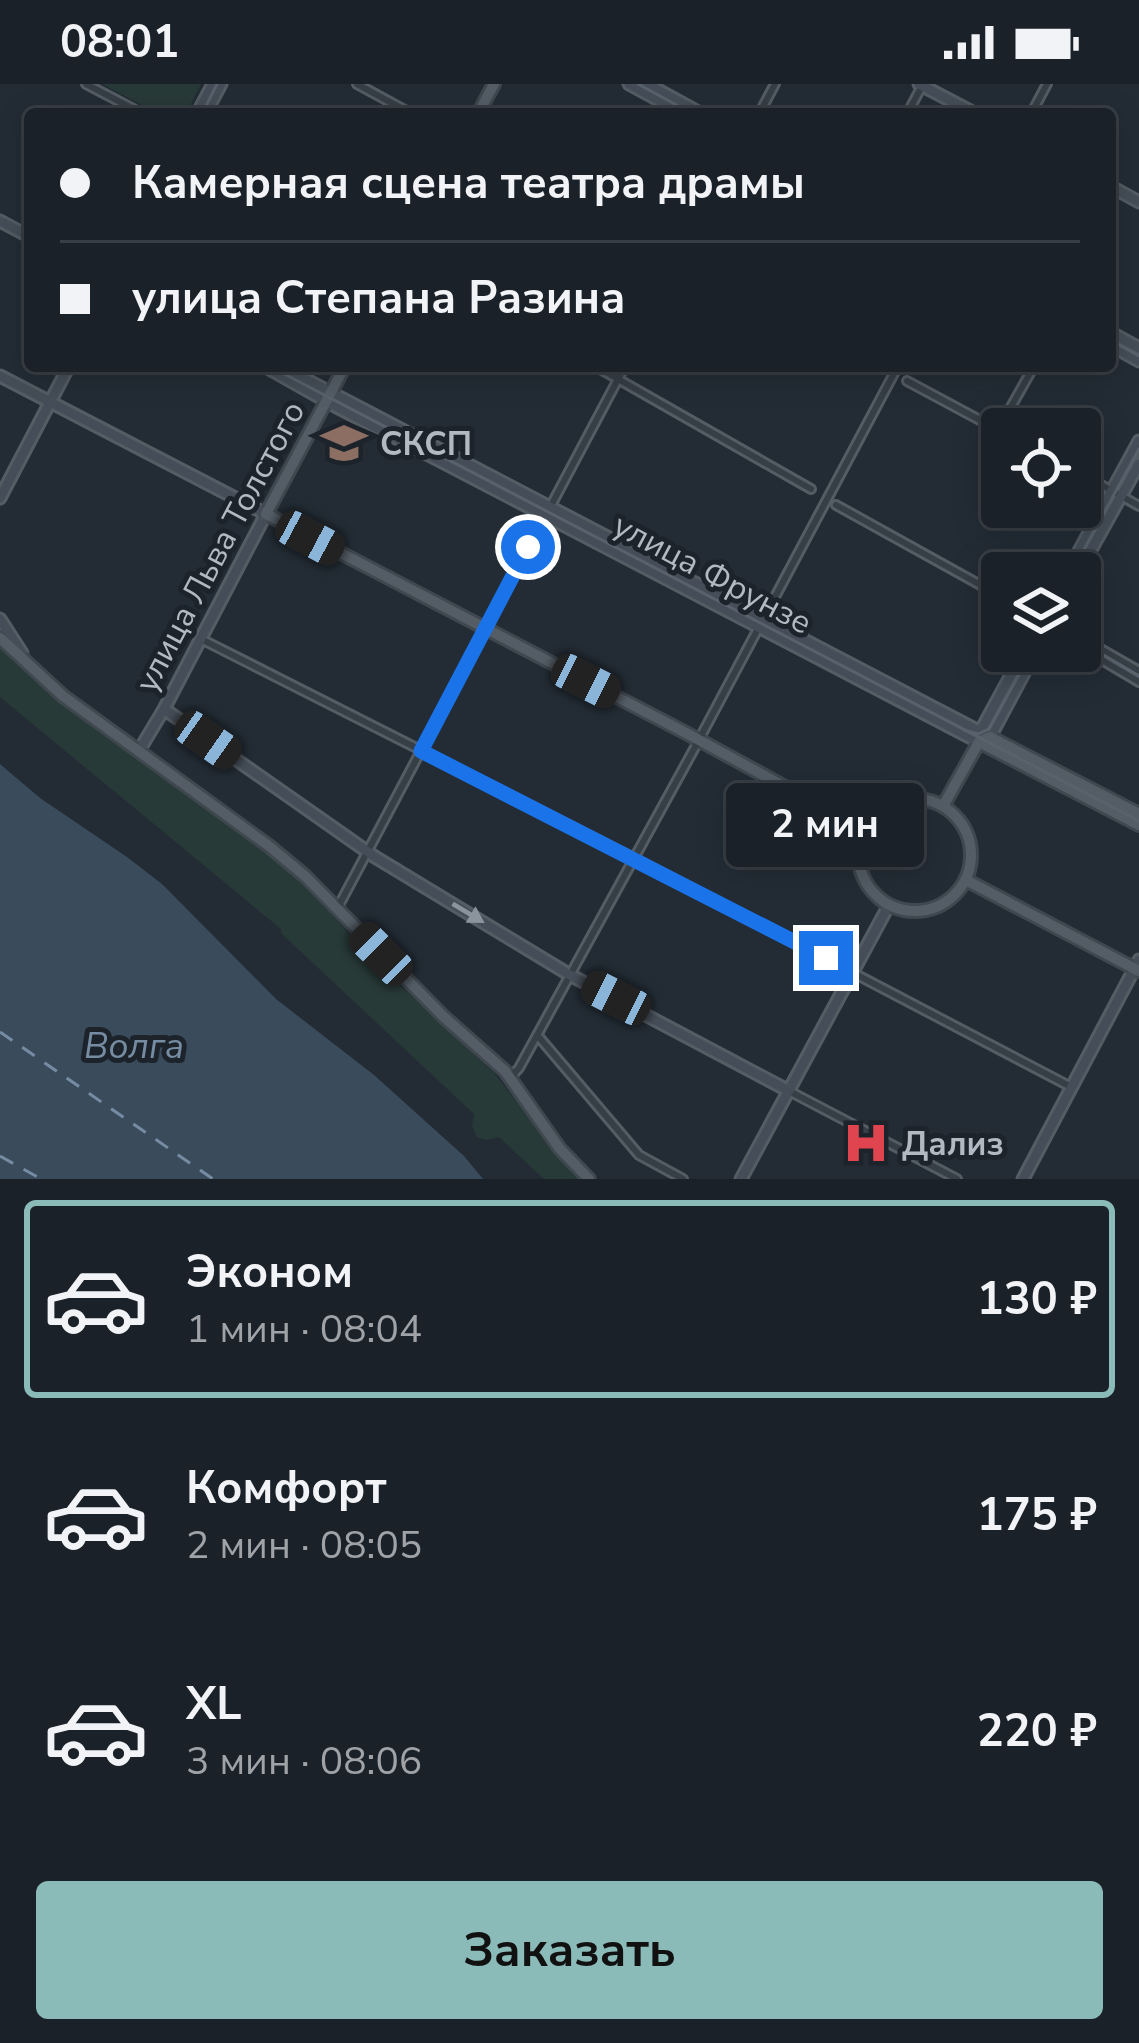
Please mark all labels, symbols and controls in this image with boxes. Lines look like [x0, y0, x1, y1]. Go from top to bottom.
text: 08:01 [60, 12, 179, 73]
text: Камерная сцена театра драмы [132, 153, 805, 214]
text: улица Степана Разина [132, 268, 625, 329]
street label: улица Льва Толстого [125, 393, 316, 700]
map controls [981, 408, 1101, 672]
button: locate [981, 408, 1101, 528]
school or university icon: СКСП [319, 418, 369, 468]
place label: СКСП [380, 422, 472, 467]
street label: улица Фрунзе [605, 503, 819, 646]
car [270, 505, 350, 571]
route start [501, 520, 555, 574]
button: layers [981, 552, 1101, 672]
car [546, 649, 626, 713]
car [168, 705, 248, 775]
callout: 2 мин [727, 784, 925, 868]
text: 2 мин [771, 798, 879, 851]
one-way arrow [451, 902, 485, 923]
car [343, 916, 419, 992]
route end [799, 931, 853, 985]
car [576, 966, 656, 1030]
water label: Волга [84, 1022, 184, 1071]
hospital icon: Дализ [841, 1118, 891, 1168]
place label: Дализ [902, 1122, 1004, 1167]
text: Эконом [186, 1242, 353, 1303]
icon: car [42, 1245, 150, 1353]
text: 130 ₽ [977, 1269, 1097, 1330]
text: 1 мин · 08:04 [186, 1303, 422, 1356]
text: Комфорт [186, 1458, 387, 1519]
icon: car [42, 1461, 150, 1569]
text: 175 ₽ [977, 1485, 1097, 1546]
text: 2 мин · 08:05 [186, 1519, 422, 1572]
text: XL [186, 1674, 242, 1735]
icon: car [42, 1677, 150, 1785]
text: 220 ₽ [977, 1701, 1097, 1762]
text: 3 мин · 08:06 [186, 1735, 422, 1788]
button: Заказать [36, 1881, 1103, 2019]

